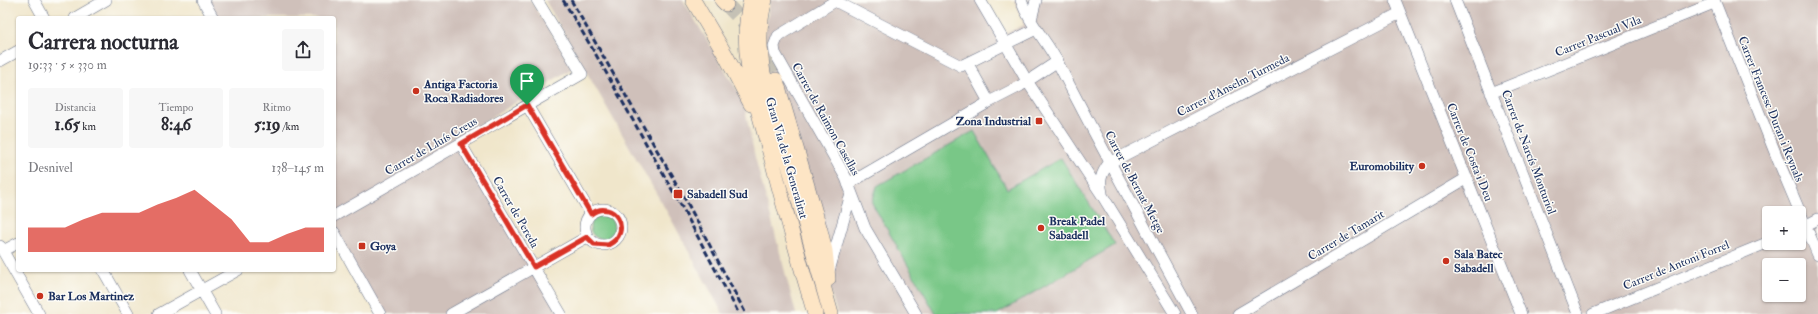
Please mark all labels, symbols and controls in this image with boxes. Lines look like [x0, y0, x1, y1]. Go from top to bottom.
street label: Carrer Pascual Vila [1553, 12, 1644, 61]
text: Carrera nocturna [28, 28, 178, 56]
button: share [282, 29, 324, 71]
street label: Carrer Francesc Duran i Reynals [1734, 34, 1807, 184]
street label: Carrer d'Anselm Turmeda [1174, 50, 1293, 120]
text: 19:33 · 5 × 330 m [28, 57, 107, 73]
street label: Carrer de Raimon Casellas [788, 60, 863, 178]
pin [510, 64, 544, 105]
icon: arrive [516, 70, 538, 92]
place label: Antiga Factoria Roca Radiadores [423, 77, 503, 106]
marker: Antiga Factoria Roca Radiadores [411, 86, 421, 96]
street label: Carrer de Narcís Monturiol [1498, 88, 1559, 217]
street label: Gran Via de la Generalitat [762, 96, 811, 221]
text: Distancia [55, 101, 96, 114]
text: Tiempo [159, 101, 193, 114]
text: Ritmo [263, 101, 291, 114]
street label: Carrer de Costa i Deu [1443, 101, 1496, 204]
text: 1.65 [55, 114, 80, 135]
text: 8:46 [161, 114, 191, 135]
text: 5:19 [254, 114, 280, 135]
street label: Carrer de Lluís Creus [382, 114, 480, 179]
place label: Zona Industrial [956, 114, 1032, 129]
marker: Zona Industrial [1034, 116, 1044, 126]
text: km [80, 120, 96, 133]
text: /km [280, 120, 299, 133]
street label: Carrer de Bernat Metge [1101, 128, 1168, 236]
place label: Euromobility [1349, 159, 1415, 174]
text: Desnivel [28, 160, 73, 176]
text: 138–145 m [272, 160, 324, 176]
marker: Euromobility [1417, 161, 1427, 171]
street label: Carrer de Pereda [489, 174, 543, 252]
place label: Sabadell Sud [687, 187, 748, 202]
marker: Sabadell Sud [672, 188, 684, 200]
map controls [1762, 206, 1806, 302]
button: + [1762, 206, 1806, 250]
street label: Carrer de Tamarit [1305, 207, 1387, 264]
place label: Break Padel Sabadell [1049, 214, 1106, 243]
marker: Break Padel Sabadell [1036, 223, 1046, 233]
street label: Carrer de Antoni Forrel [1621, 237, 1732, 294]
place label: Goya [370, 239, 397, 254]
marker: Goya [357, 241, 367, 251]
place label: Sala Batec Sabadell [1454, 247, 1503, 276]
marker: Sala Batec Sabadell [1441, 256, 1451, 266]
button: − [1762, 258, 1806, 302]
place label: Bar Los Martinez [48, 289, 134, 304]
marker: Bar Los Martinez [35, 291, 45, 301]

